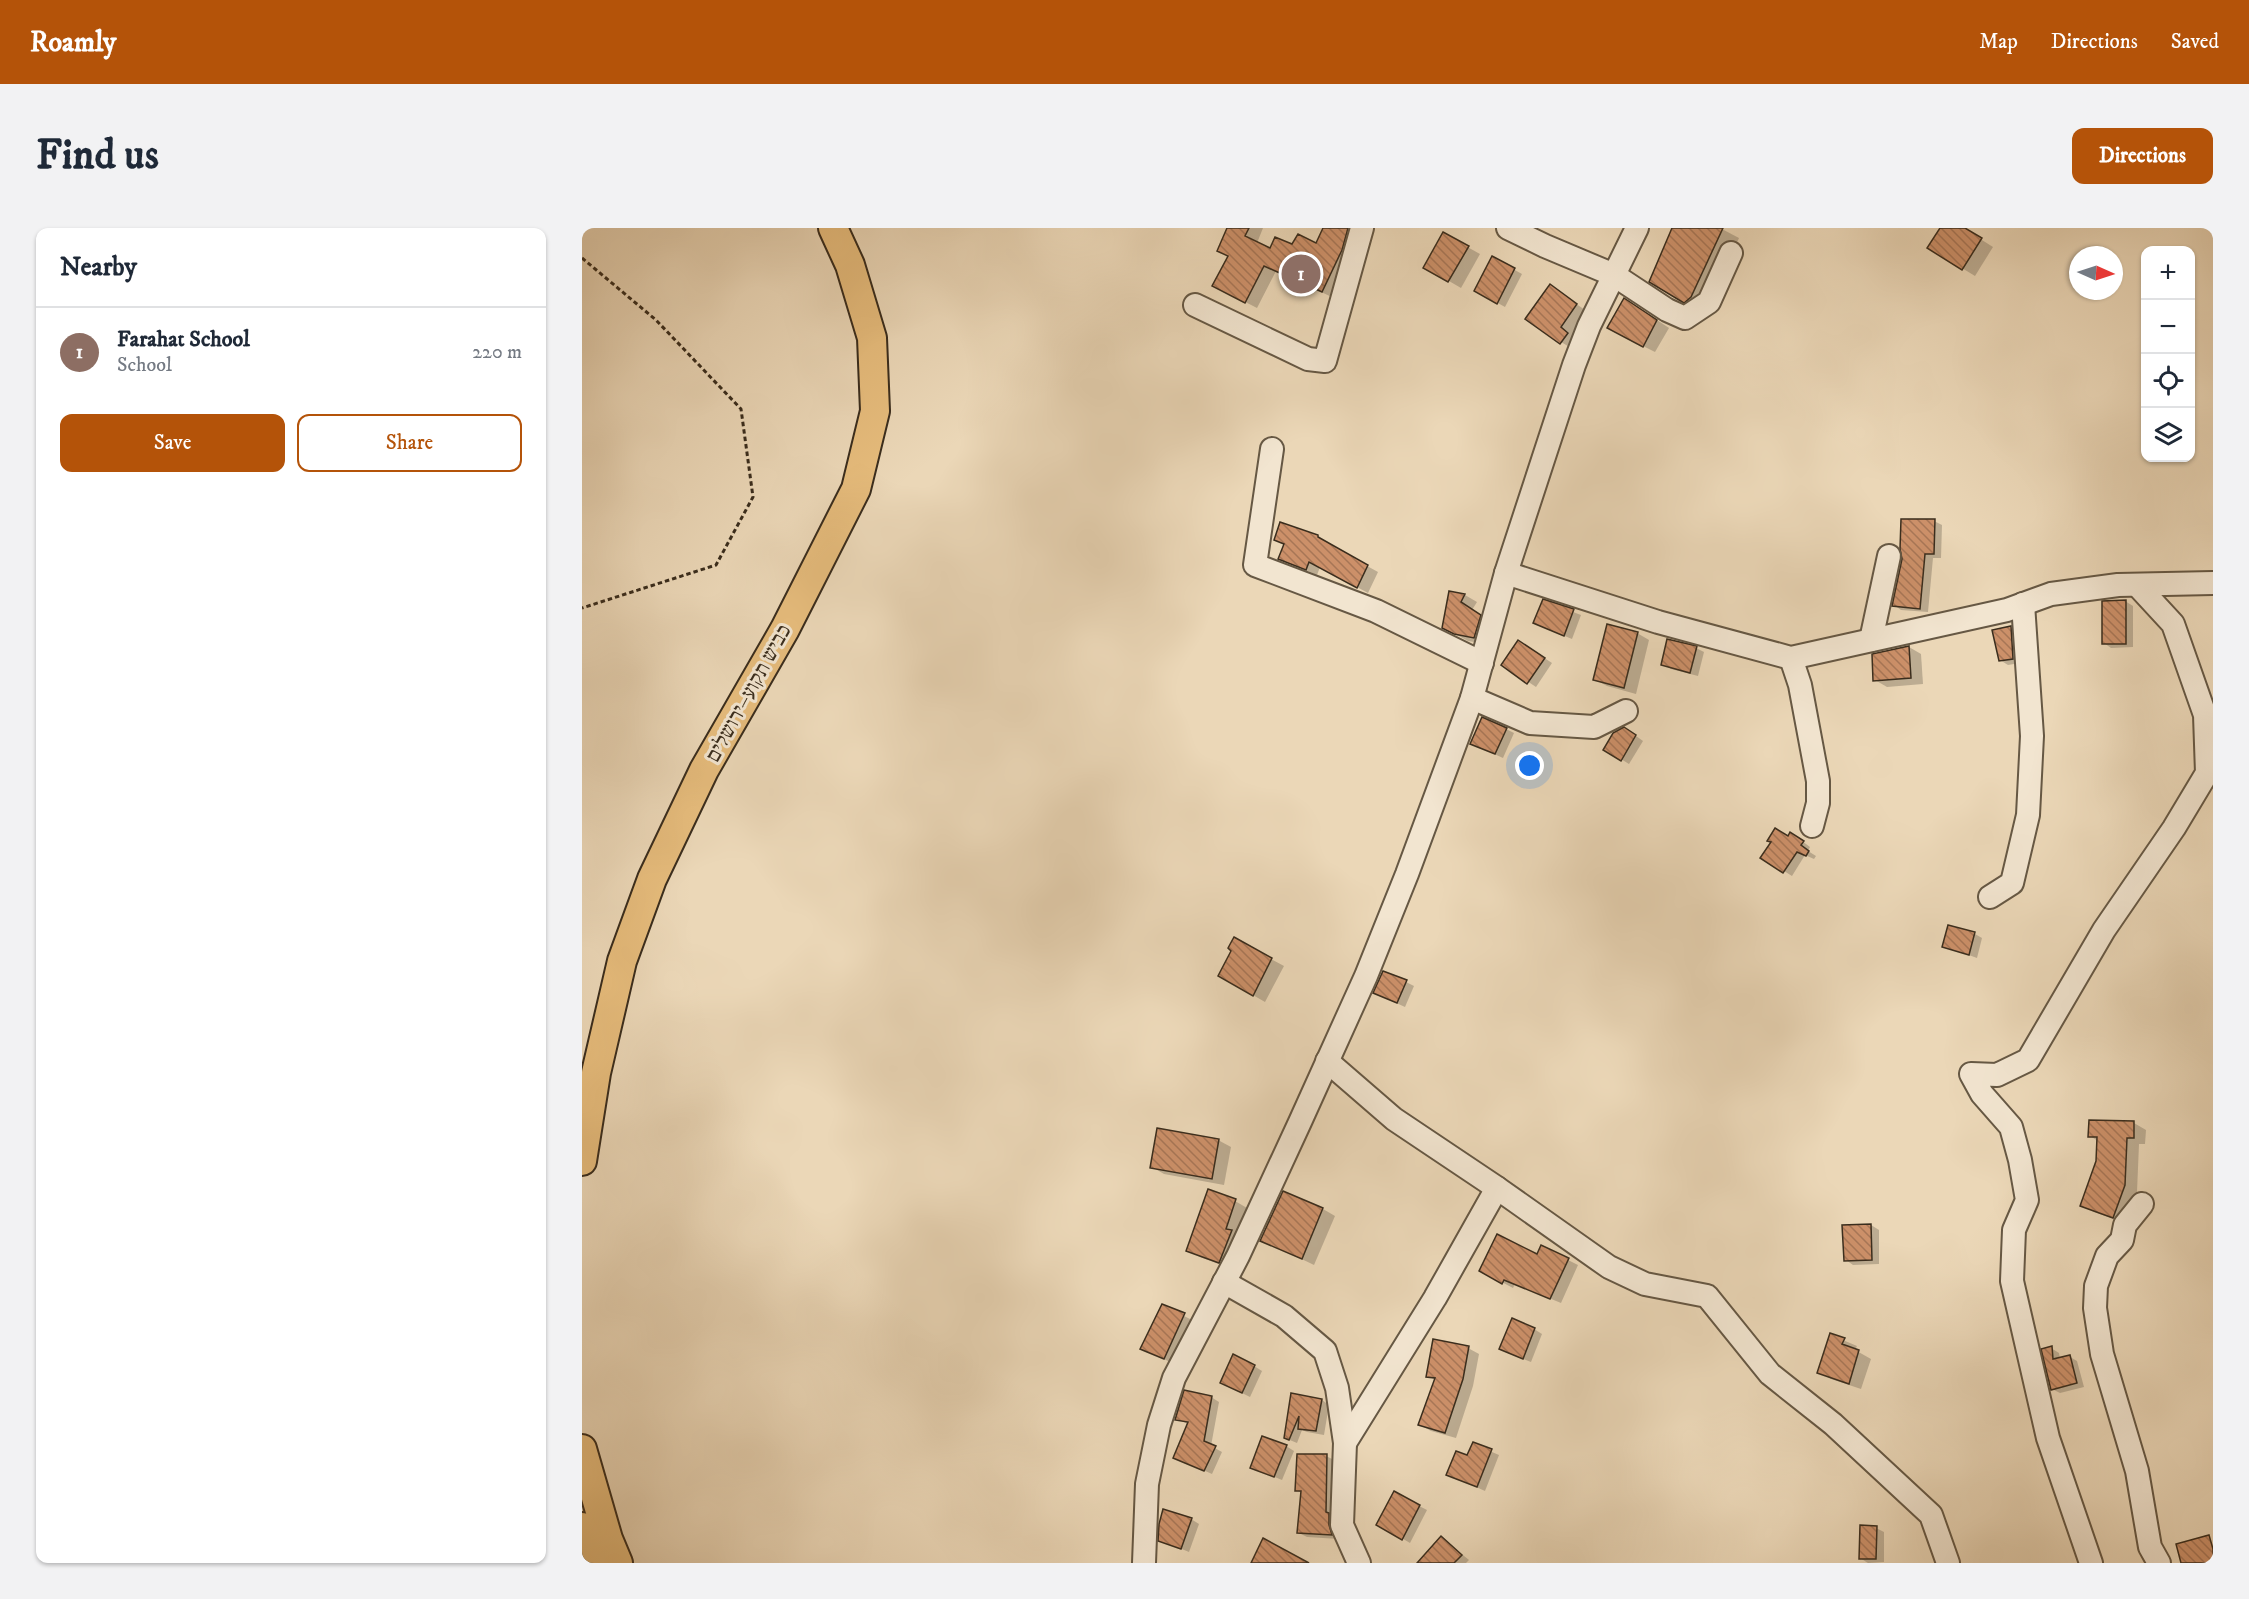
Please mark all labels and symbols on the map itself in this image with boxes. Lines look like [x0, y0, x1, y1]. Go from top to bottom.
north arrow [2069, 246, 2123, 300]
pin: 1 [1282, 252, 1320, 296]
street label: כביש תקוע–ירושלים [700, 620, 797, 767]
your location [1515, 751, 1544, 780]

